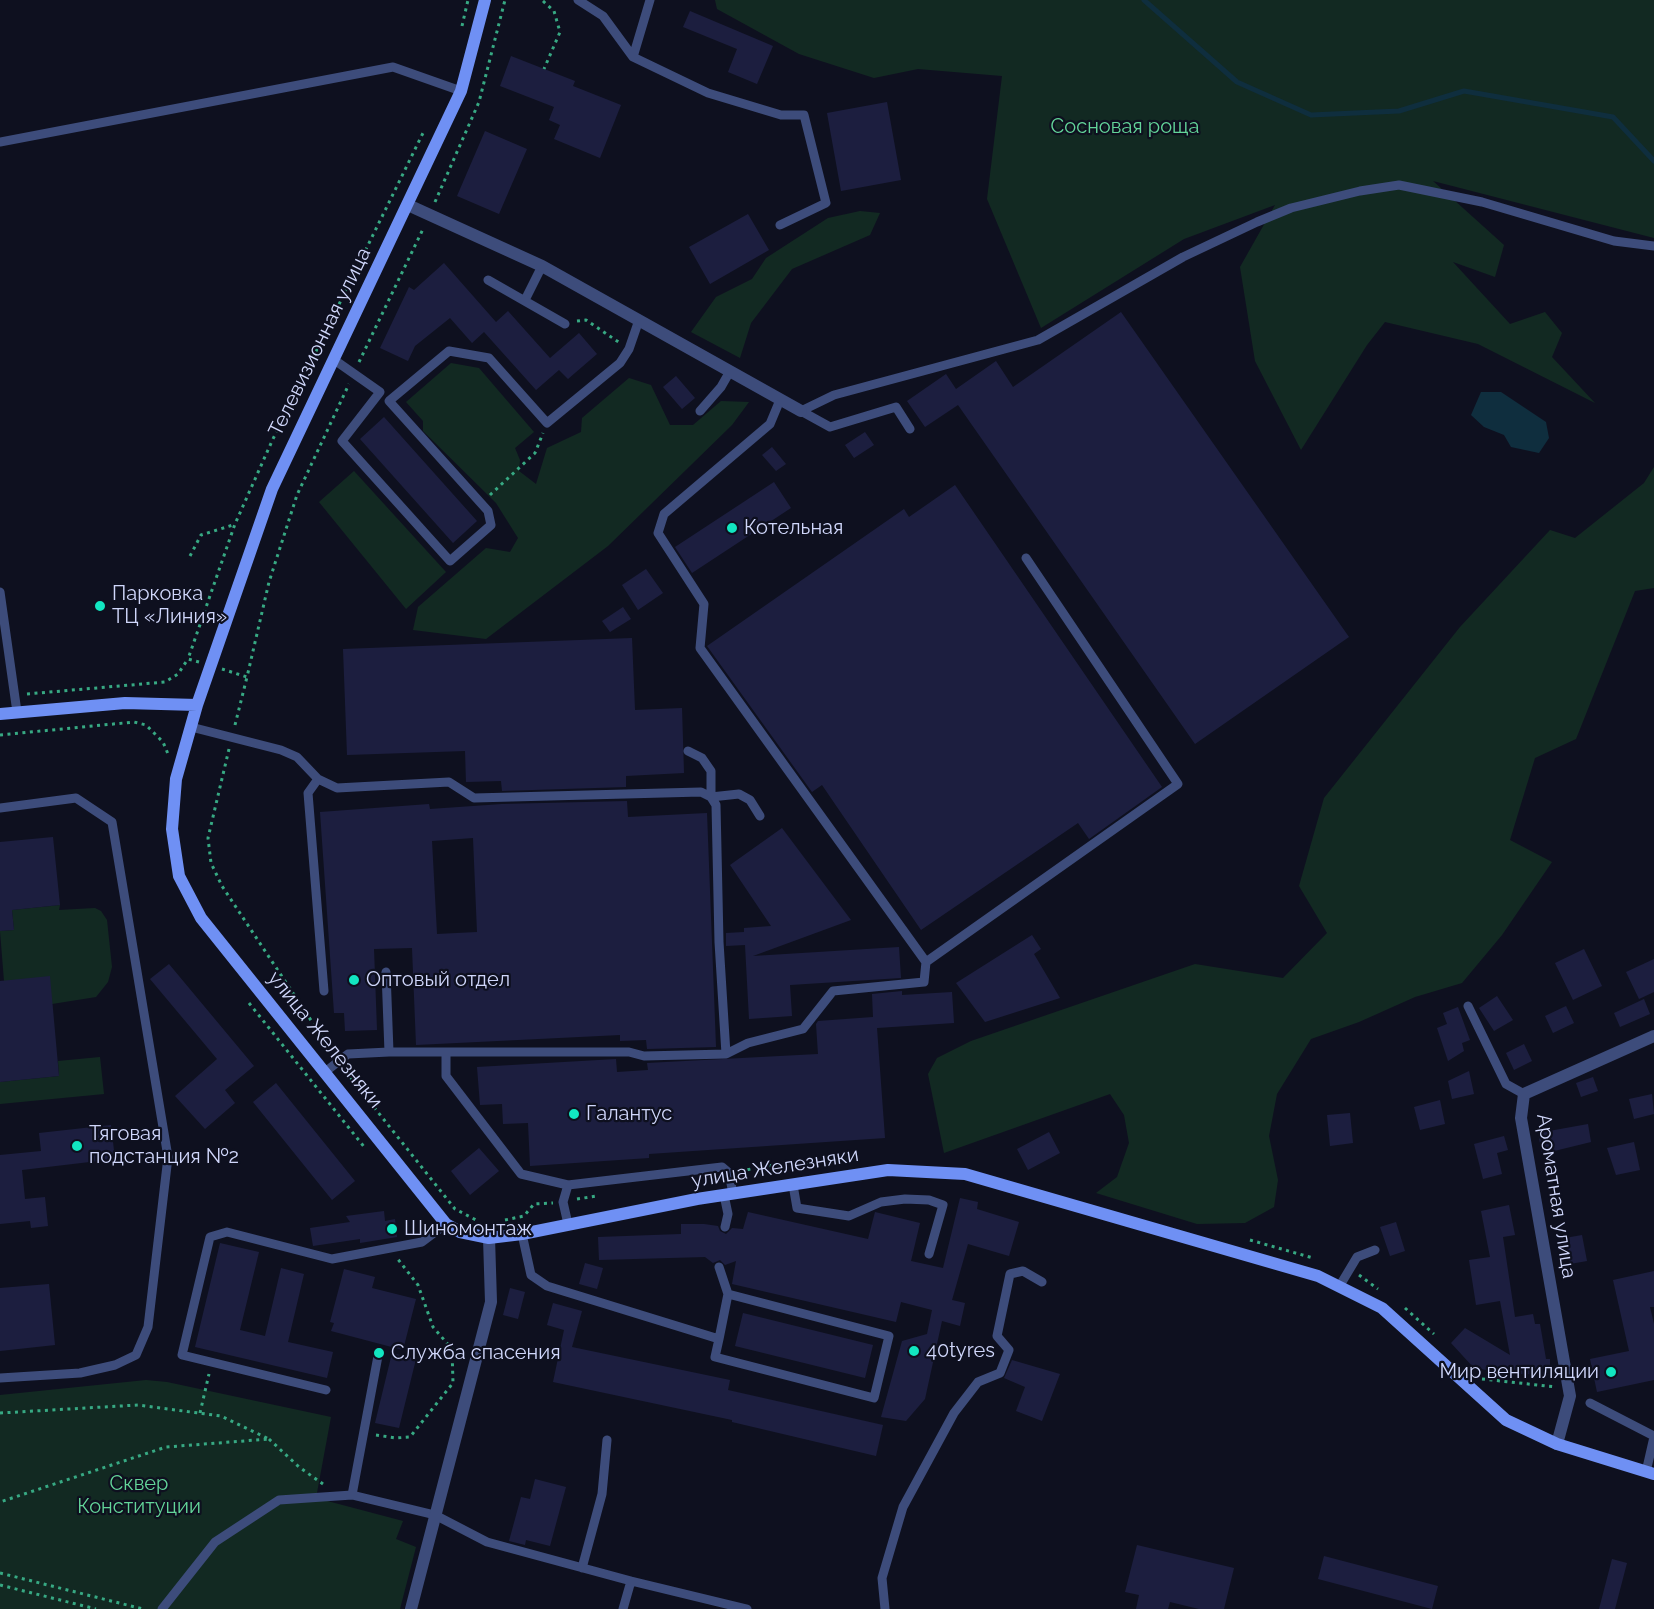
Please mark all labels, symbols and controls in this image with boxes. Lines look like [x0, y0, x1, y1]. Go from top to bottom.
park label: Сосновая роща [1051, 115, 1199, 139]
street label: Телевизионная улица [264, 244, 376, 440]
place label: Котельная [744, 516, 843, 540]
marker: Котельная [725, 521, 739, 535]
place label: Парковка ТЦ «Линия» [112, 582, 227, 629]
marker: Парковка ТЦ «Линия» [93, 599, 107, 613]
street label: улица Железняки [262, 967, 388, 1113]
place label: Оптовый отдел [366, 968, 510, 992]
marker: Оптовый отдел [347, 973, 361, 987]
place label: Галантус [586, 1102, 672, 1126]
marker: Галантус [567, 1107, 581, 1121]
street label: Ароматная улица [1531, 1112, 1581, 1280]
place label: Тяговая подстанция №2 [89, 1122, 239, 1169]
marker: Тяговая подстанция №2 [70, 1139, 84, 1153]
street label: улица Железняки [690, 1143, 860, 1193]
place label: Шиномонтаж [404, 1217, 532, 1241]
marker: Шиномонтаж [385, 1222, 399, 1236]
place label: 40tyres [926, 1339, 995, 1363]
place label: Служба спасения [391, 1341, 561, 1365]
marker: 40tyres [907, 1344, 921, 1358]
marker: Служба спасения [372, 1346, 386, 1360]
place label: Мир вентиляции [1440, 1360, 1599, 1384]
marker: Мир вентиляции [1604, 1365, 1618, 1379]
park label: Сквер Конституции [77, 1472, 201, 1519]

